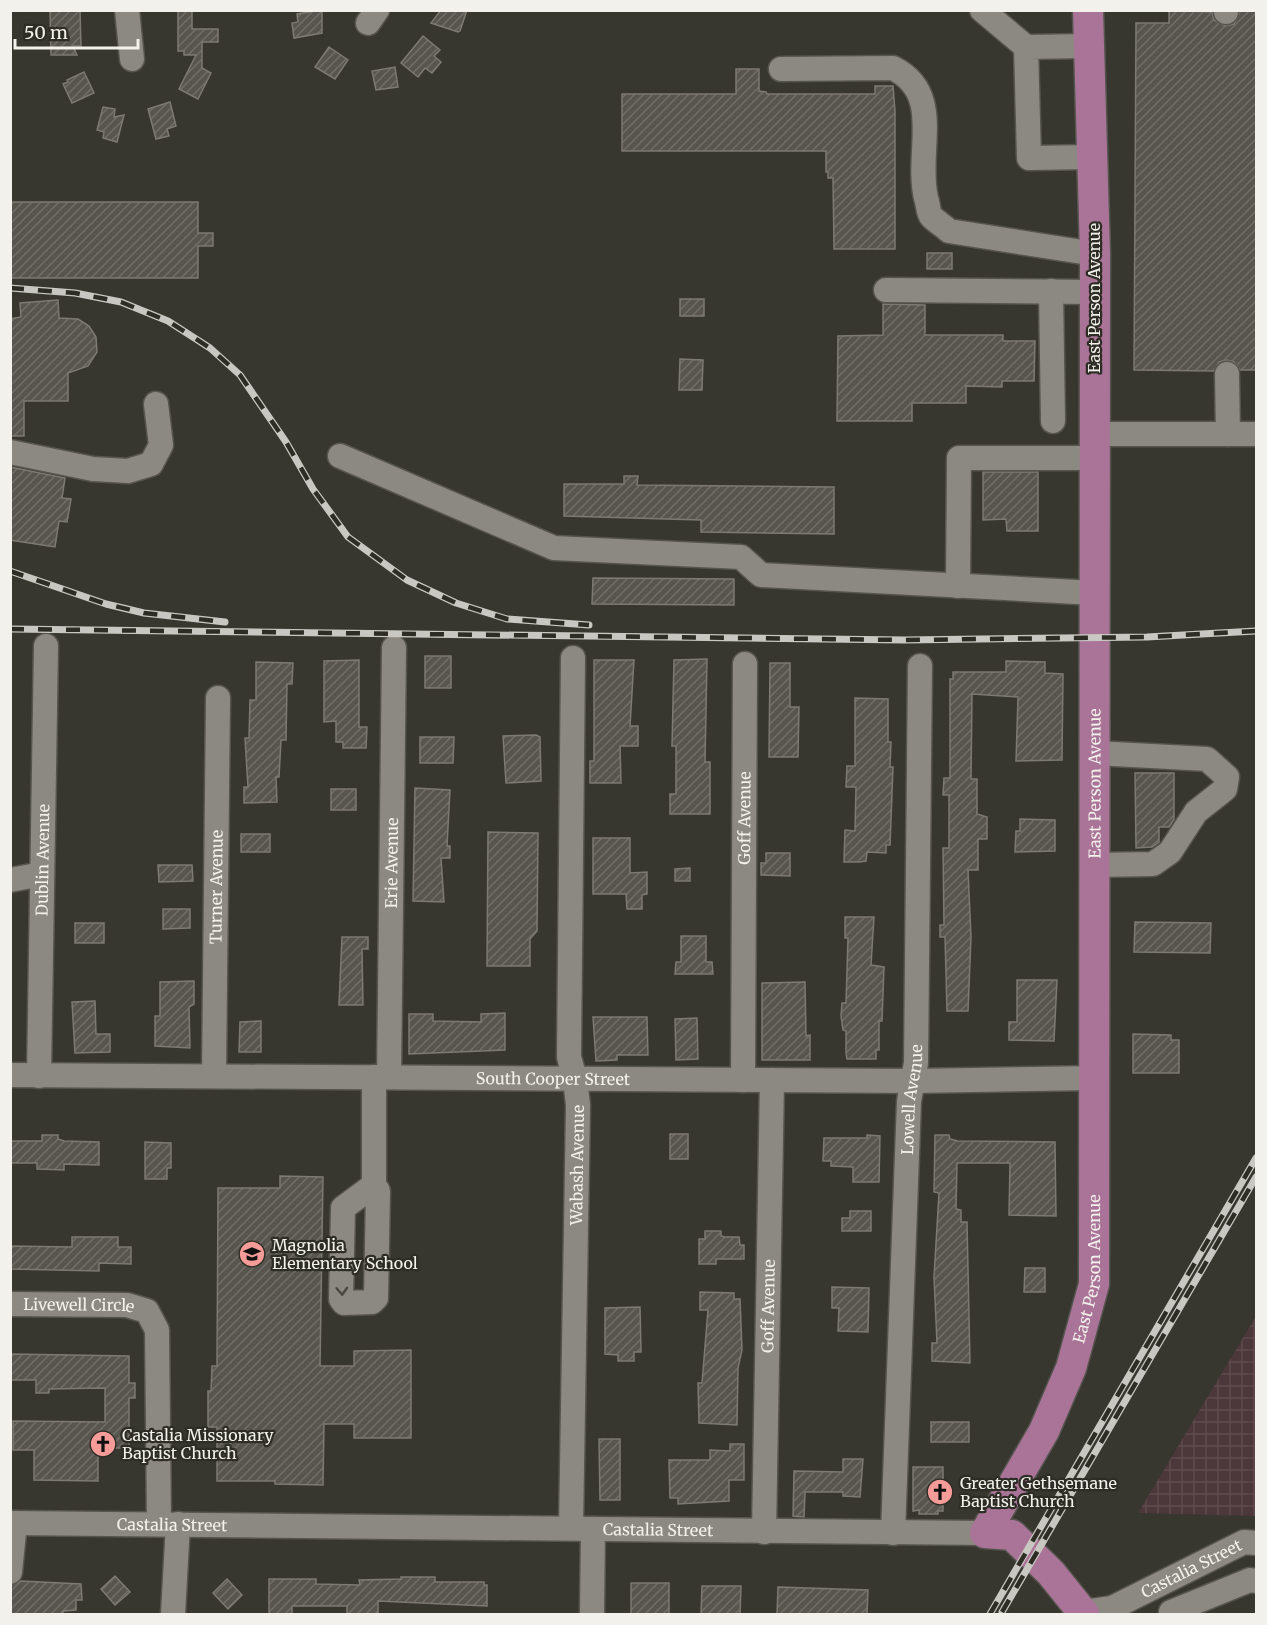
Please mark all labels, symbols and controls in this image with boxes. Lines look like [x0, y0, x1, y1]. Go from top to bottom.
scale bar [15, 12, 138, 50]
text: 50 m [24, 21, 68, 44]
street label: East Person Avenue [1084, 223, 1104, 373]
street label: East Person Avenue [1084, 708, 1105, 859]
street label: Goff Avenue [734, 771, 754, 865]
street label: Dublin Avenue [32, 804, 53, 916]
street label: Erie Avenue [381, 817, 402, 909]
street label: Turner Avenue [205, 830, 227, 944]
street label: Lowell Avenue [897, 1044, 926, 1155]
street label: South Cooper Street [476, 1068, 631, 1089]
street label: Wabash Avenue [566, 1105, 588, 1226]
street label: East Person Avenue [1068, 1194, 1104, 1345]
place label: Magnolia Elementary School [272, 1235, 418, 1273]
school or university icon: Magnolia Elementary School [237, 1239, 267, 1269]
street label: Goff Avenue [757, 1259, 779, 1353]
one-way arrow [335, 1286, 348, 1295]
street label: Livewell Circle [23, 1294, 137, 1317]
place label: Castalia Missionary Baptist Church [122, 1425, 274, 1463]
church icon: Castalia Missionary Baptist Church [88, 1429, 118, 1459]
place label: Greater Gethsemane Baptist Church [960, 1473, 1117, 1511]
church icon: Greater Gethsemane Baptist Church [925, 1477, 955, 1507]
street label: Castalia Street [117, 1514, 228, 1535]
street label: Castalia Street [603, 1519, 714, 1540]
street label: Castalia Street [1137, 1534, 1246, 1602]

